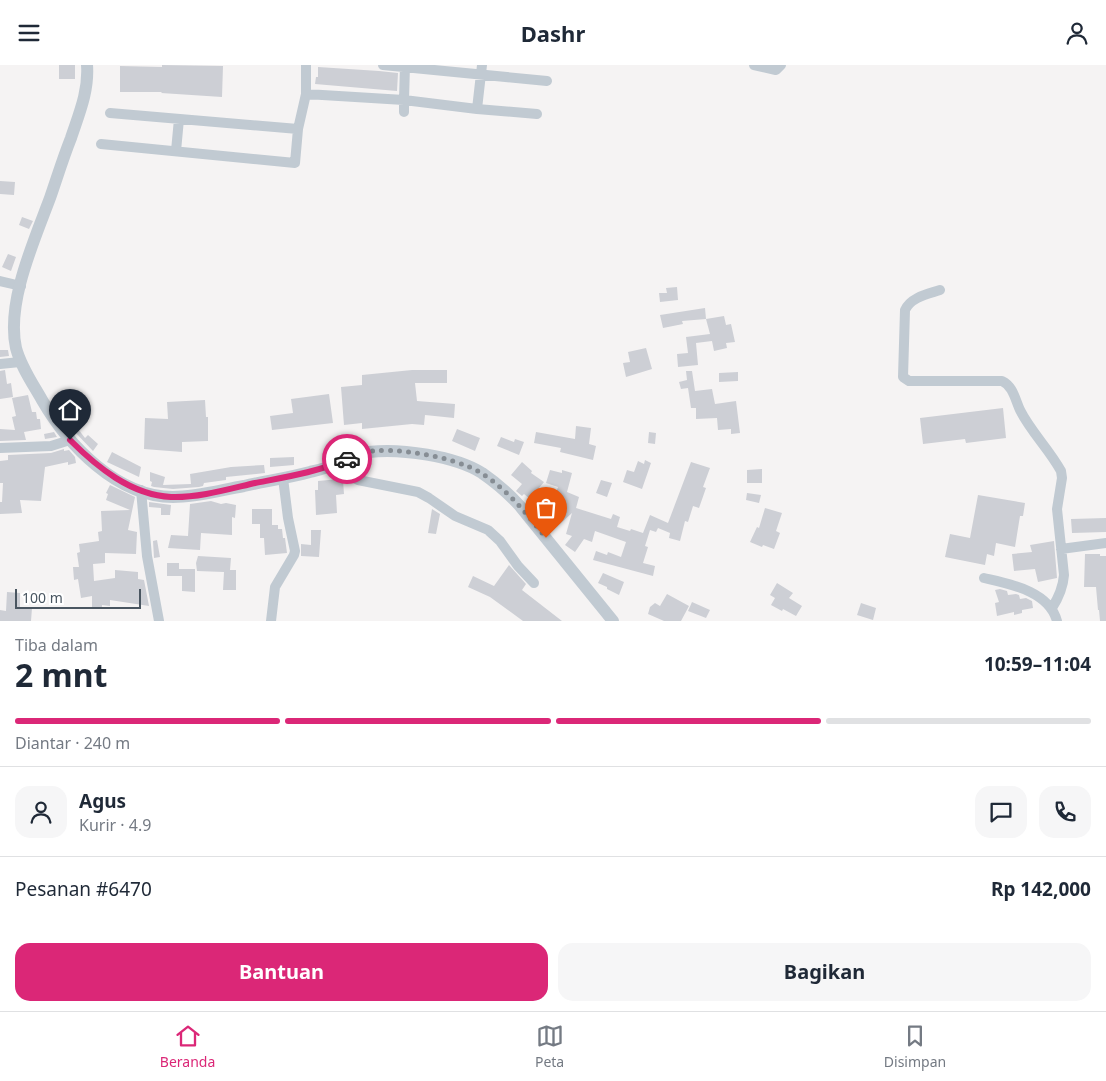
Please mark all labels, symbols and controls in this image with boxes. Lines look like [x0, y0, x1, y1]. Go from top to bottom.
text: Dashr [521, 18, 585, 48]
icon: menu [15, 19, 43, 47]
icon: person [1063, 19, 1091, 47]
pin [49, 389, 91, 440]
icon: home [56, 396, 84, 424]
courier [322, 434, 372, 484]
icon: car [333, 445, 361, 473]
pin [525, 487, 567, 538]
icon: bag [532, 494, 560, 522]
scale bar [15, 586, 141, 609]
text: 100 m [22, 588, 63, 607]
text: Tiba dalam [15, 634, 98, 656]
text: 10:59–11:04 [984, 651, 1091, 677]
text: 2 mnt [15, 653, 108, 696]
text: Diantar · 240 m [15, 732, 130, 754]
button: person [15, 786, 67, 838]
button: chat [975, 786, 1027, 838]
button: phone [1039, 786, 1091, 838]
text: Agus [79, 788, 126, 814]
text: Kurir · 4.9 [79, 814, 151, 836]
text: Pesanan #6470 [15, 876, 152, 902]
text: Rp 142,000 [991, 876, 1091, 902]
button: Bantuan [15, 943, 548, 1001]
button: Bagikan [558, 943, 1091, 1001]
tab: Beranda [160, 1022, 215, 1071]
tab: Peta [535, 1022, 564, 1071]
tab: Disimpan [884, 1022, 946, 1071]

